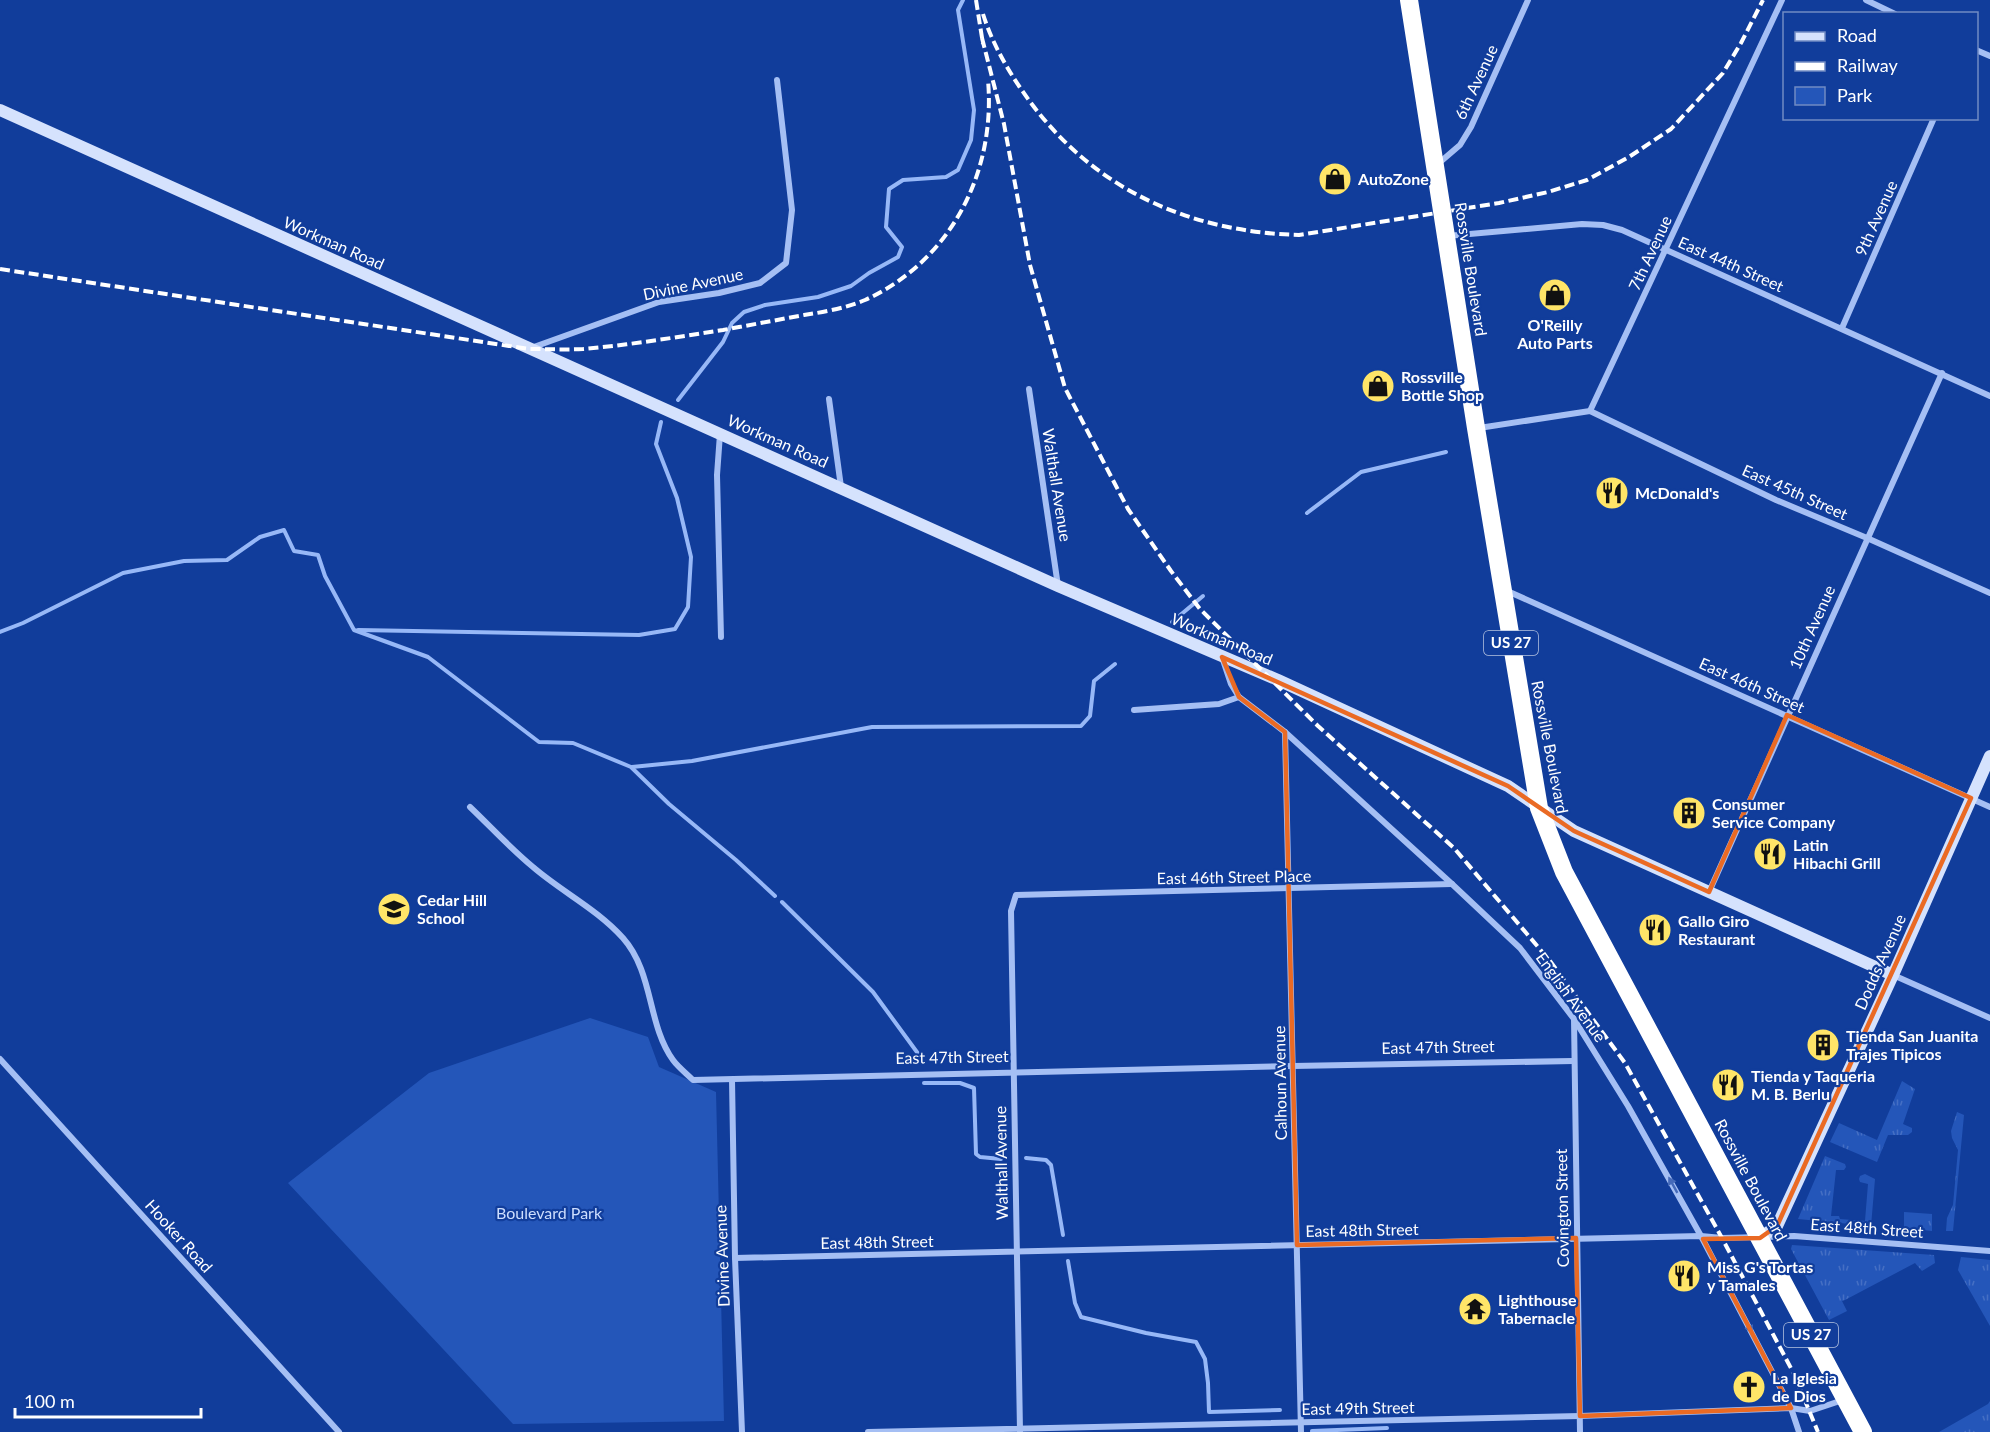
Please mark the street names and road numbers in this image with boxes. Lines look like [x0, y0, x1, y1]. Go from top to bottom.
street label: 6th Avenue [1450, 41, 1501, 122]
street label: 9th Avenue [1850, 177, 1901, 258]
street label: Rossville Boulevard [1452, 201, 1491, 337]
street label: Workman Road [281, 212, 388, 273]
street label: 7th Avenue [1624, 212, 1675, 293]
street label: East 44th Street [1676, 232, 1787, 295]
street label: Divine Avenue [641, 264, 745, 303]
street label: Workman Road [725, 410, 832, 471]
street label: Walthall Avenue [1039, 427, 1076, 543]
street label: East 45th Street [1740, 460, 1851, 523]
street label: 10th Avenue [1785, 582, 1838, 672]
street label: Workman Road [1169, 609, 1276, 668]
road number: US 27 [1484, 631, 1538, 655]
street label: East 46th Street [1697, 653, 1808, 716]
street label: Rossville Boulevard [1528, 679, 1573, 815]
street label: East 46th Street Place [1157, 866, 1311, 887]
street label: Dodds Avenue [1850, 911, 1909, 1012]
street label: English Avenue [1532, 948, 1610, 1045]
street label: Calhoun Avenue [1269, 1025, 1290, 1141]
street label: East 47th Street [1381, 1036, 1495, 1057]
street label: East 47th Street [895, 1046, 1009, 1067]
street label: Walthall Avenue [990, 1106, 1011, 1220]
street label: Rossville Boulevard [1711, 1116, 1792, 1244]
street label: Covington Street [1551, 1148, 1572, 1267]
street label: Hooker Road [142, 1195, 217, 1276]
street label: Divine Avenue [710, 1205, 733, 1307]
street label: East 48th Street [1810, 1214, 1924, 1241]
street label: East 48th Street [1305, 1219, 1419, 1240]
street label: East 48th Street [820, 1231, 934, 1252]
road number: US 27 [1784, 1323, 1838, 1347]
street label: East 49th Street [1301, 1397, 1415, 1418]

